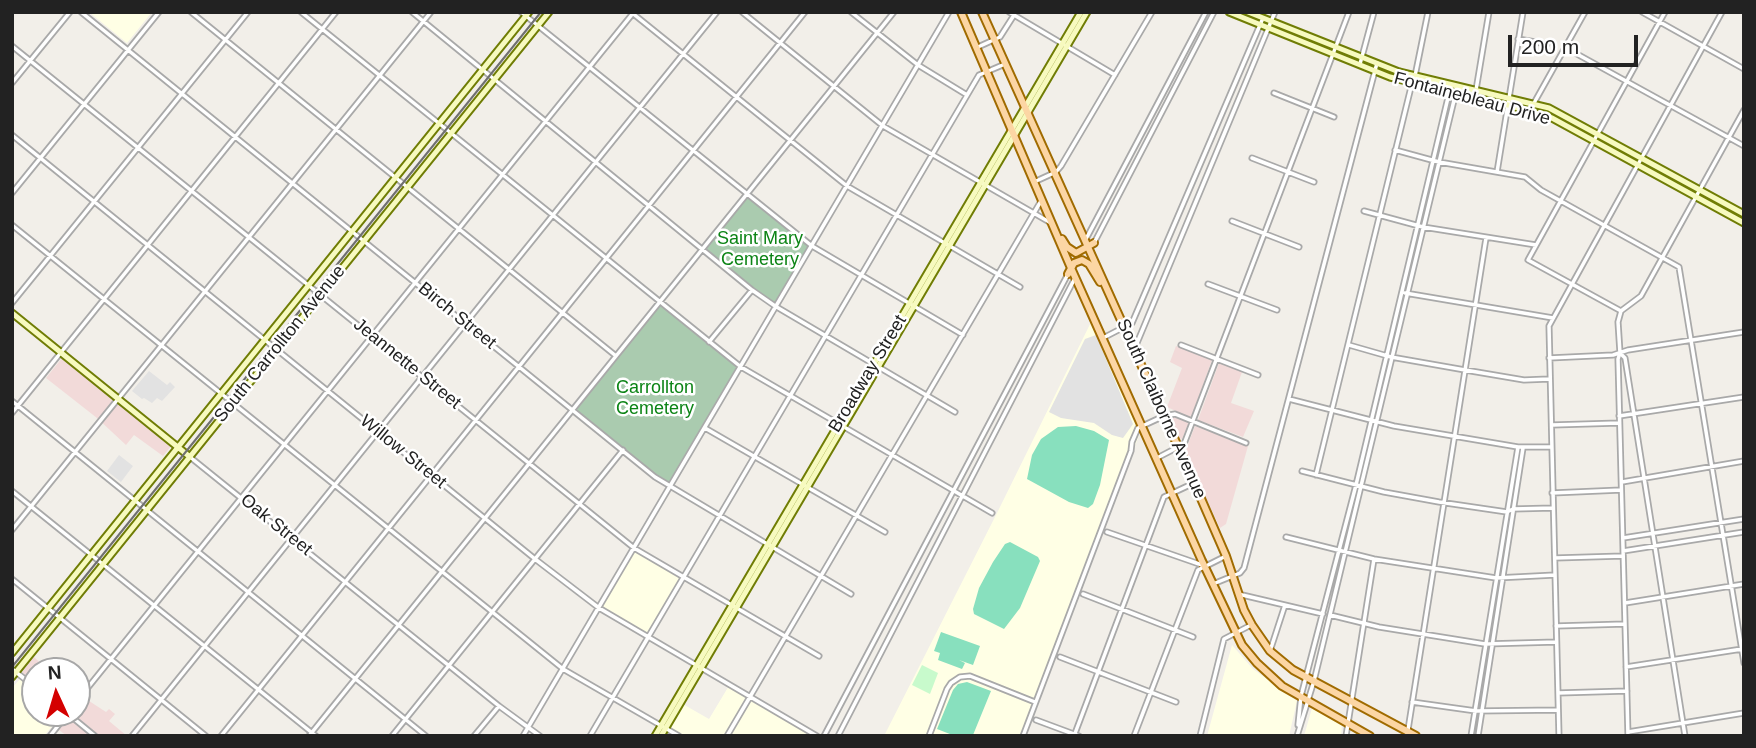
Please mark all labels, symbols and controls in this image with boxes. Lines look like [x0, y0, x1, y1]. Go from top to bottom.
scale bar [1511, 21, 1640, 65]
text: 200 m [1521, 35, 1579, 58]
street label: Fontainebleau Drive [1391, 68, 1553, 130]
park label: Saint Mary Cemetery [717, 228, 803, 270]
street label: South Carrollton Avenue [210, 261, 350, 427]
street label: Birch Street [414, 278, 500, 354]
street label: Broadway Street [824, 311, 912, 437]
street label: Jeannette Street [349, 314, 465, 414]
street label: South Claiborne Avenue [1112, 316, 1210, 502]
park label: Carrollton Cemetery [616, 377, 694, 420]
street label: Willow Street [355, 411, 451, 493]
street label: Oak Street [236, 490, 316, 560]
north arrow [21, 657, 91, 727]
text: N [47, 662, 62, 684]

